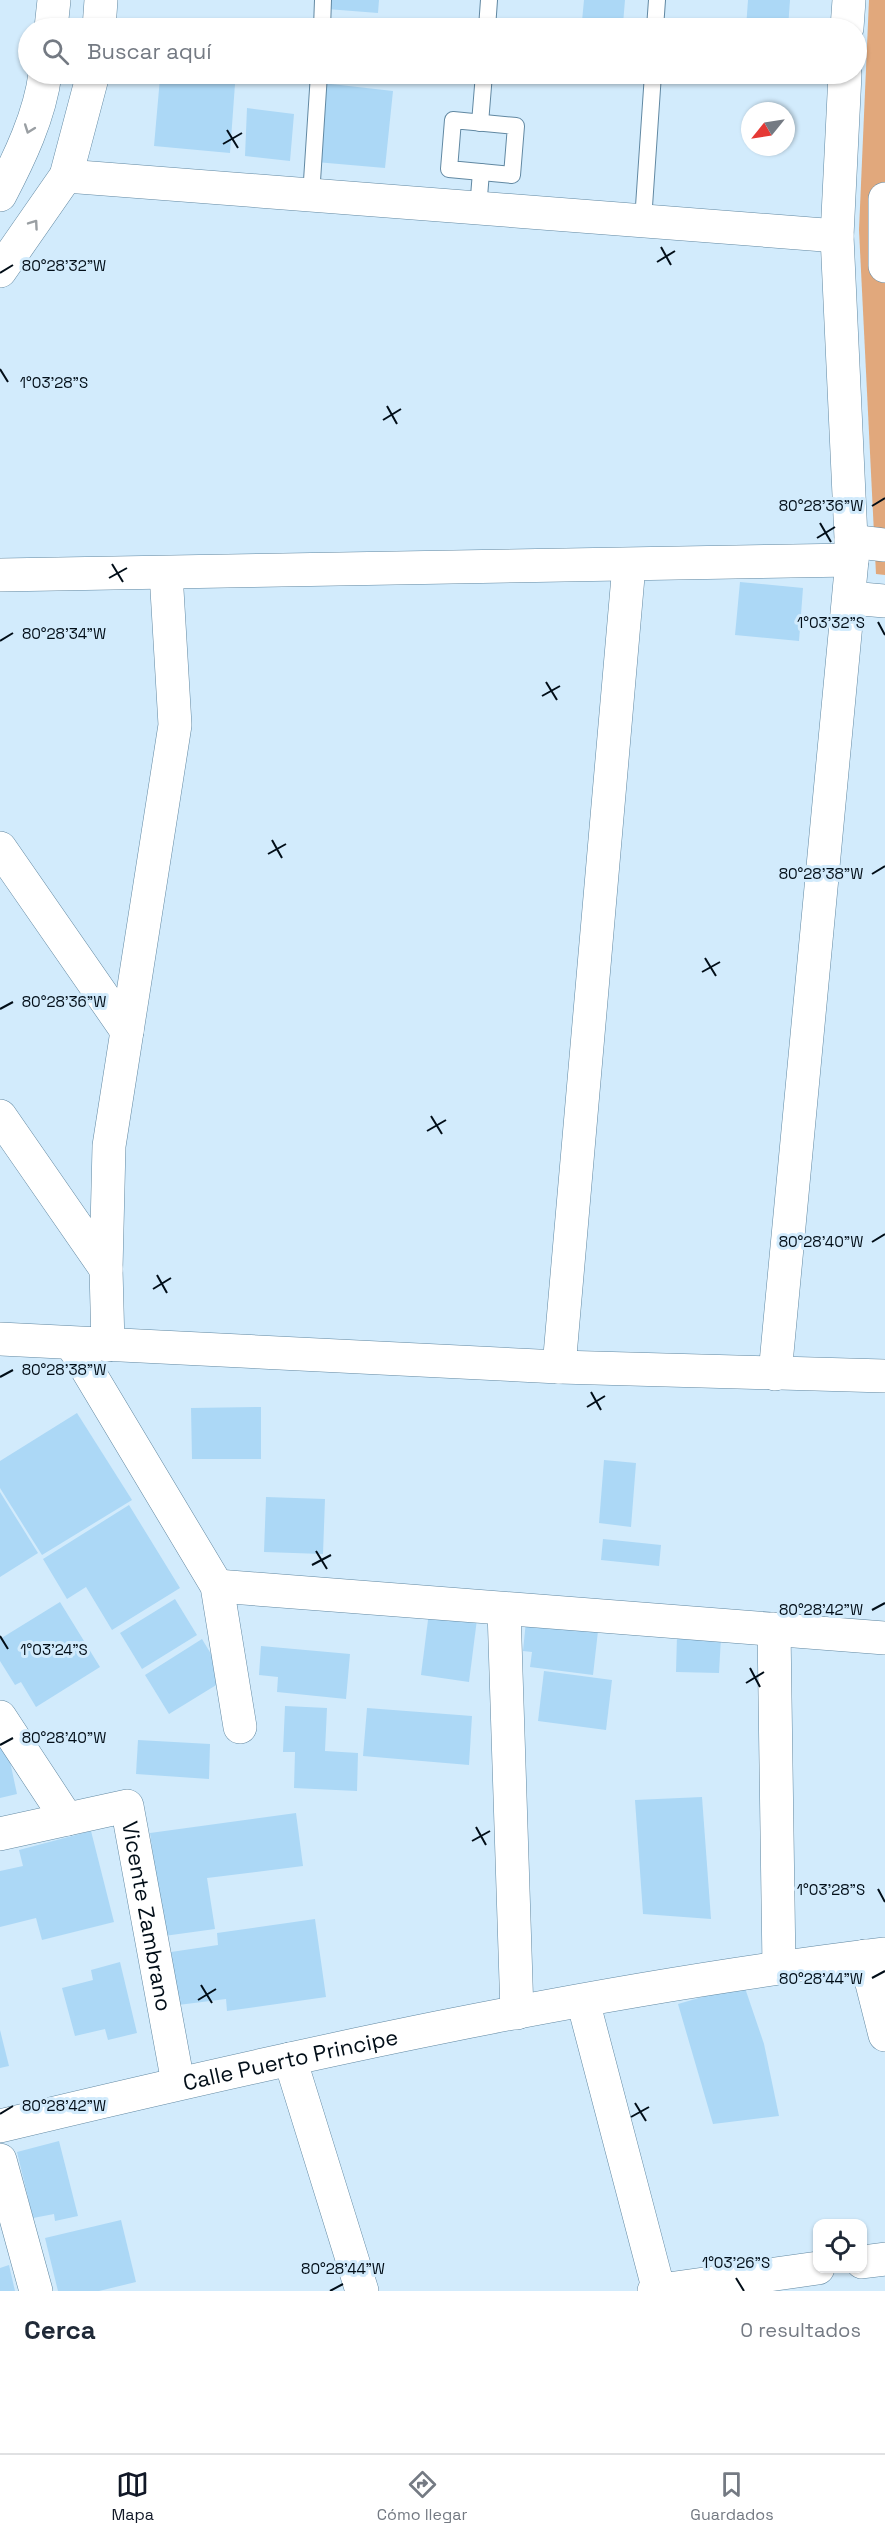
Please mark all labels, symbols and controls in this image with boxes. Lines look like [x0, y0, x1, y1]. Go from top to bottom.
search box [18, 18, 867, 84]
icon: search [39, 35, 72, 68]
text: Buscar aquí [87, 37, 212, 65]
north arrow [741, 102, 795, 156]
one-way arrow [23, 123, 36, 134]
one-way arrow [27, 219, 38, 230]
text: 80°28'32"W [22, 256, 106, 275]
text: 1°03'28"S [20, 373, 88, 392]
text: 80°28'36"W [779, 496, 863, 515]
text: 1°03'32"S [797, 613, 865, 632]
text: 80°28'34"W [22, 624, 106, 643]
text: 80°28'38"W [779, 864, 863, 883]
text: 80°28'36"W [22, 992, 106, 1011]
text: 80°28'40"W [779, 1232, 863, 1251]
text: 80°28'38"W [22, 1360, 106, 1379]
text: 80°28'42"W [779, 1600, 863, 1619]
text: 1°03'24"S [20, 1640, 88, 1659]
text: 80°28'40"W [22, 1728, 106, 1747]
street label: Vicente Zambrano [116, 1819, 179, 2014]
text: 1°03'28"S [797, 1880, 865, 1899]
text: 80°28'44"W [779, 1969, 863, 1988]
street label: Calle Puerto Principe [180, 2022, 400, 2097]
text: 80°28'42"W [22, 2096, 106, 2115]
map controls [813, 2219, 867, 2273]
button: locate [813, 2219, 867, 2273]
text: 1°03'26"S [702, 2253, 770, 2272]
text: 80°28'44"W [301, 2259, 385, 2278]
text: Cerca [24, 2313, 96, 2347]
text: 0 resultados [740, 2317, 861, 2343]
tab: Mapa [111, 2468, 154, 2525]
tab: Cómo llegar [377, 2468, 468, 2525]
tab: Guardados [690, 2468, 774, 2525]

